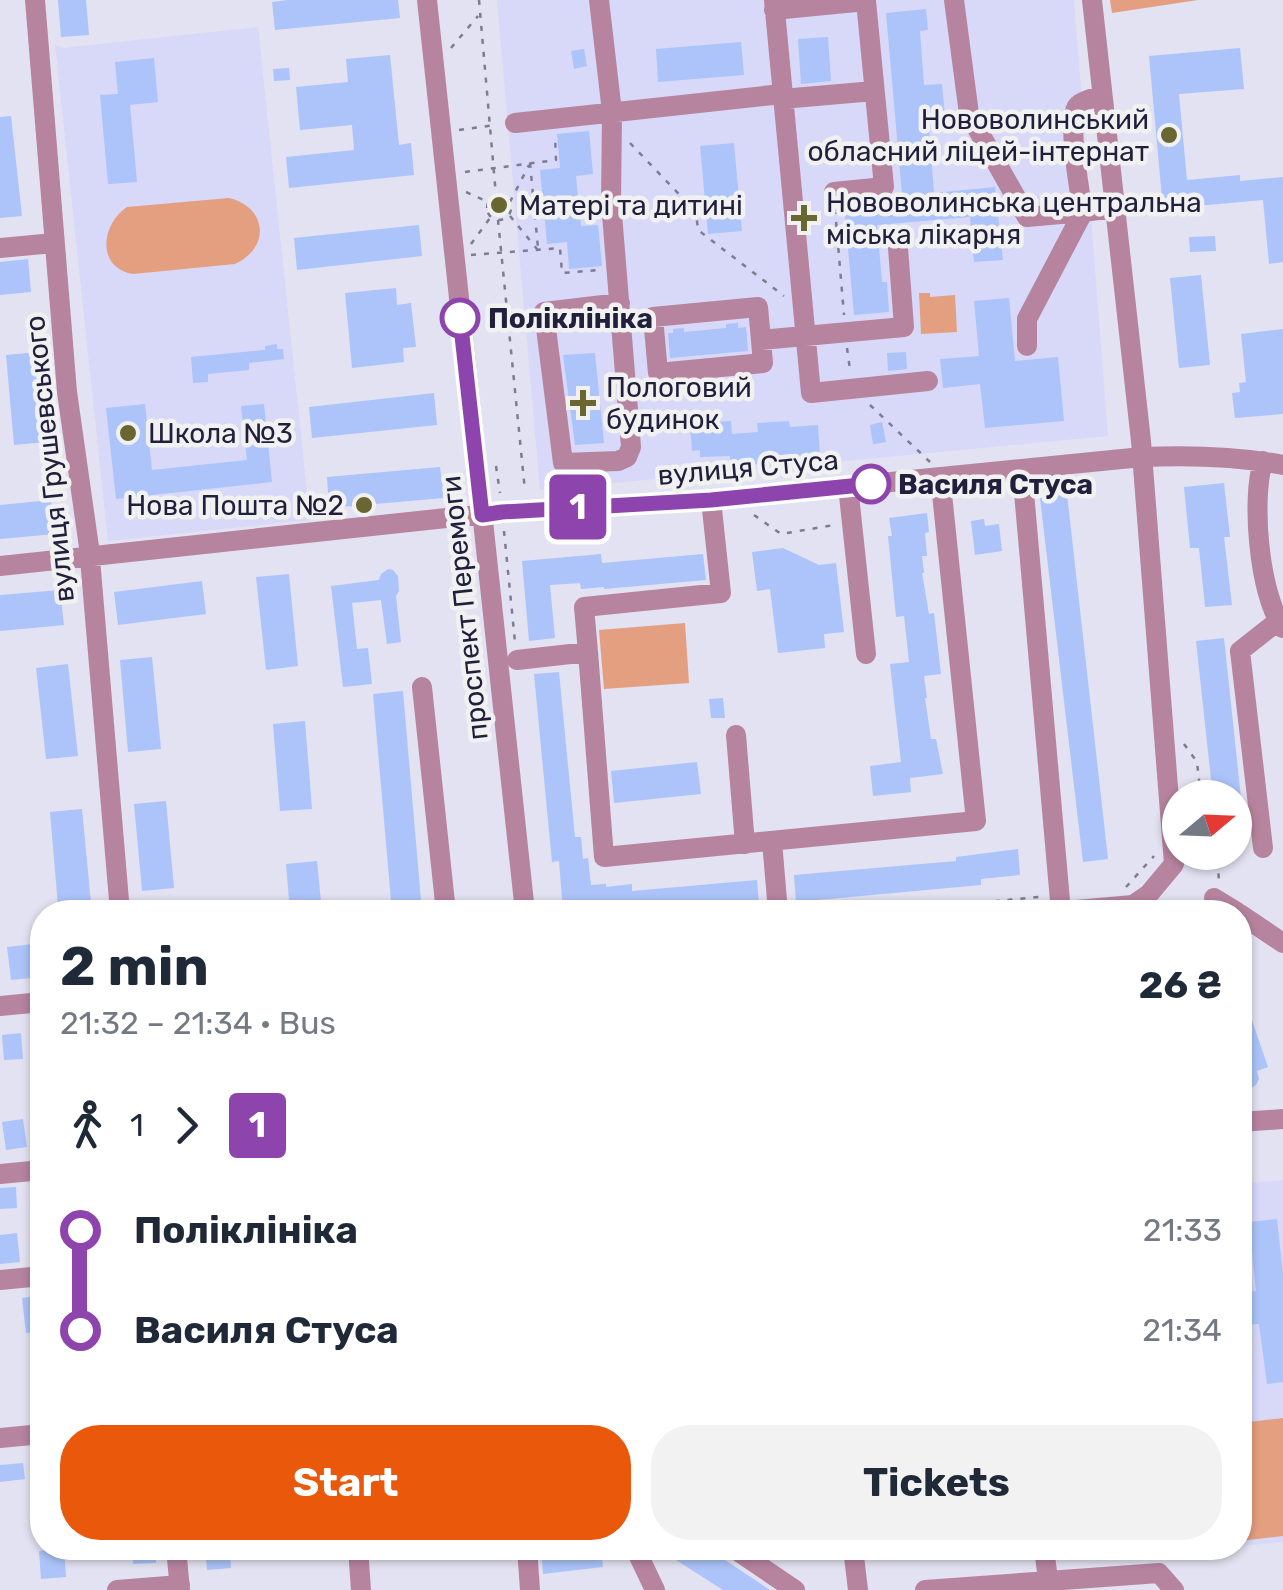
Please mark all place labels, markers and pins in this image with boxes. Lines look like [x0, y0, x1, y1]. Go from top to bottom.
place label: Нововолинський обласний ліцей-інтернат [808, 103, 1149, 168]
marker: Нововолинський обласний ліцей-інтернат [1158, 124, 1180, 146]
place label: Нововолинська центральна міська лікарня [826, 186, 1202, 251]
place label: Матері та дитині [519, 189, 743, 222]
marker: Матері та дитині [488, 194, 510, 216]
marker: Нововолинська центральна міська лікарня [791, 205, 817, 231]
marker: Поліклініка [441, 299, 479, 337]
place label: Поліклініка [488, 302, 653, 335]
place label: Пологовий будинок [606, 371, 752, 436]
marker: Пологовий будинок [570, 390, 596, 416]
place label: Школа №3 [148, 417, 293, 450]
marker: Школа №3 [117, 422, 139, 444]
marker: Василя Стуса [852, 465, 890, 503]
place label: Василя Стуса [898, 468, 1093, 501]
place label: Нова Пошта №2 [126, 489, 344, 522]
marker: Нова Пошта №2 [353, 494, 375, 516]

